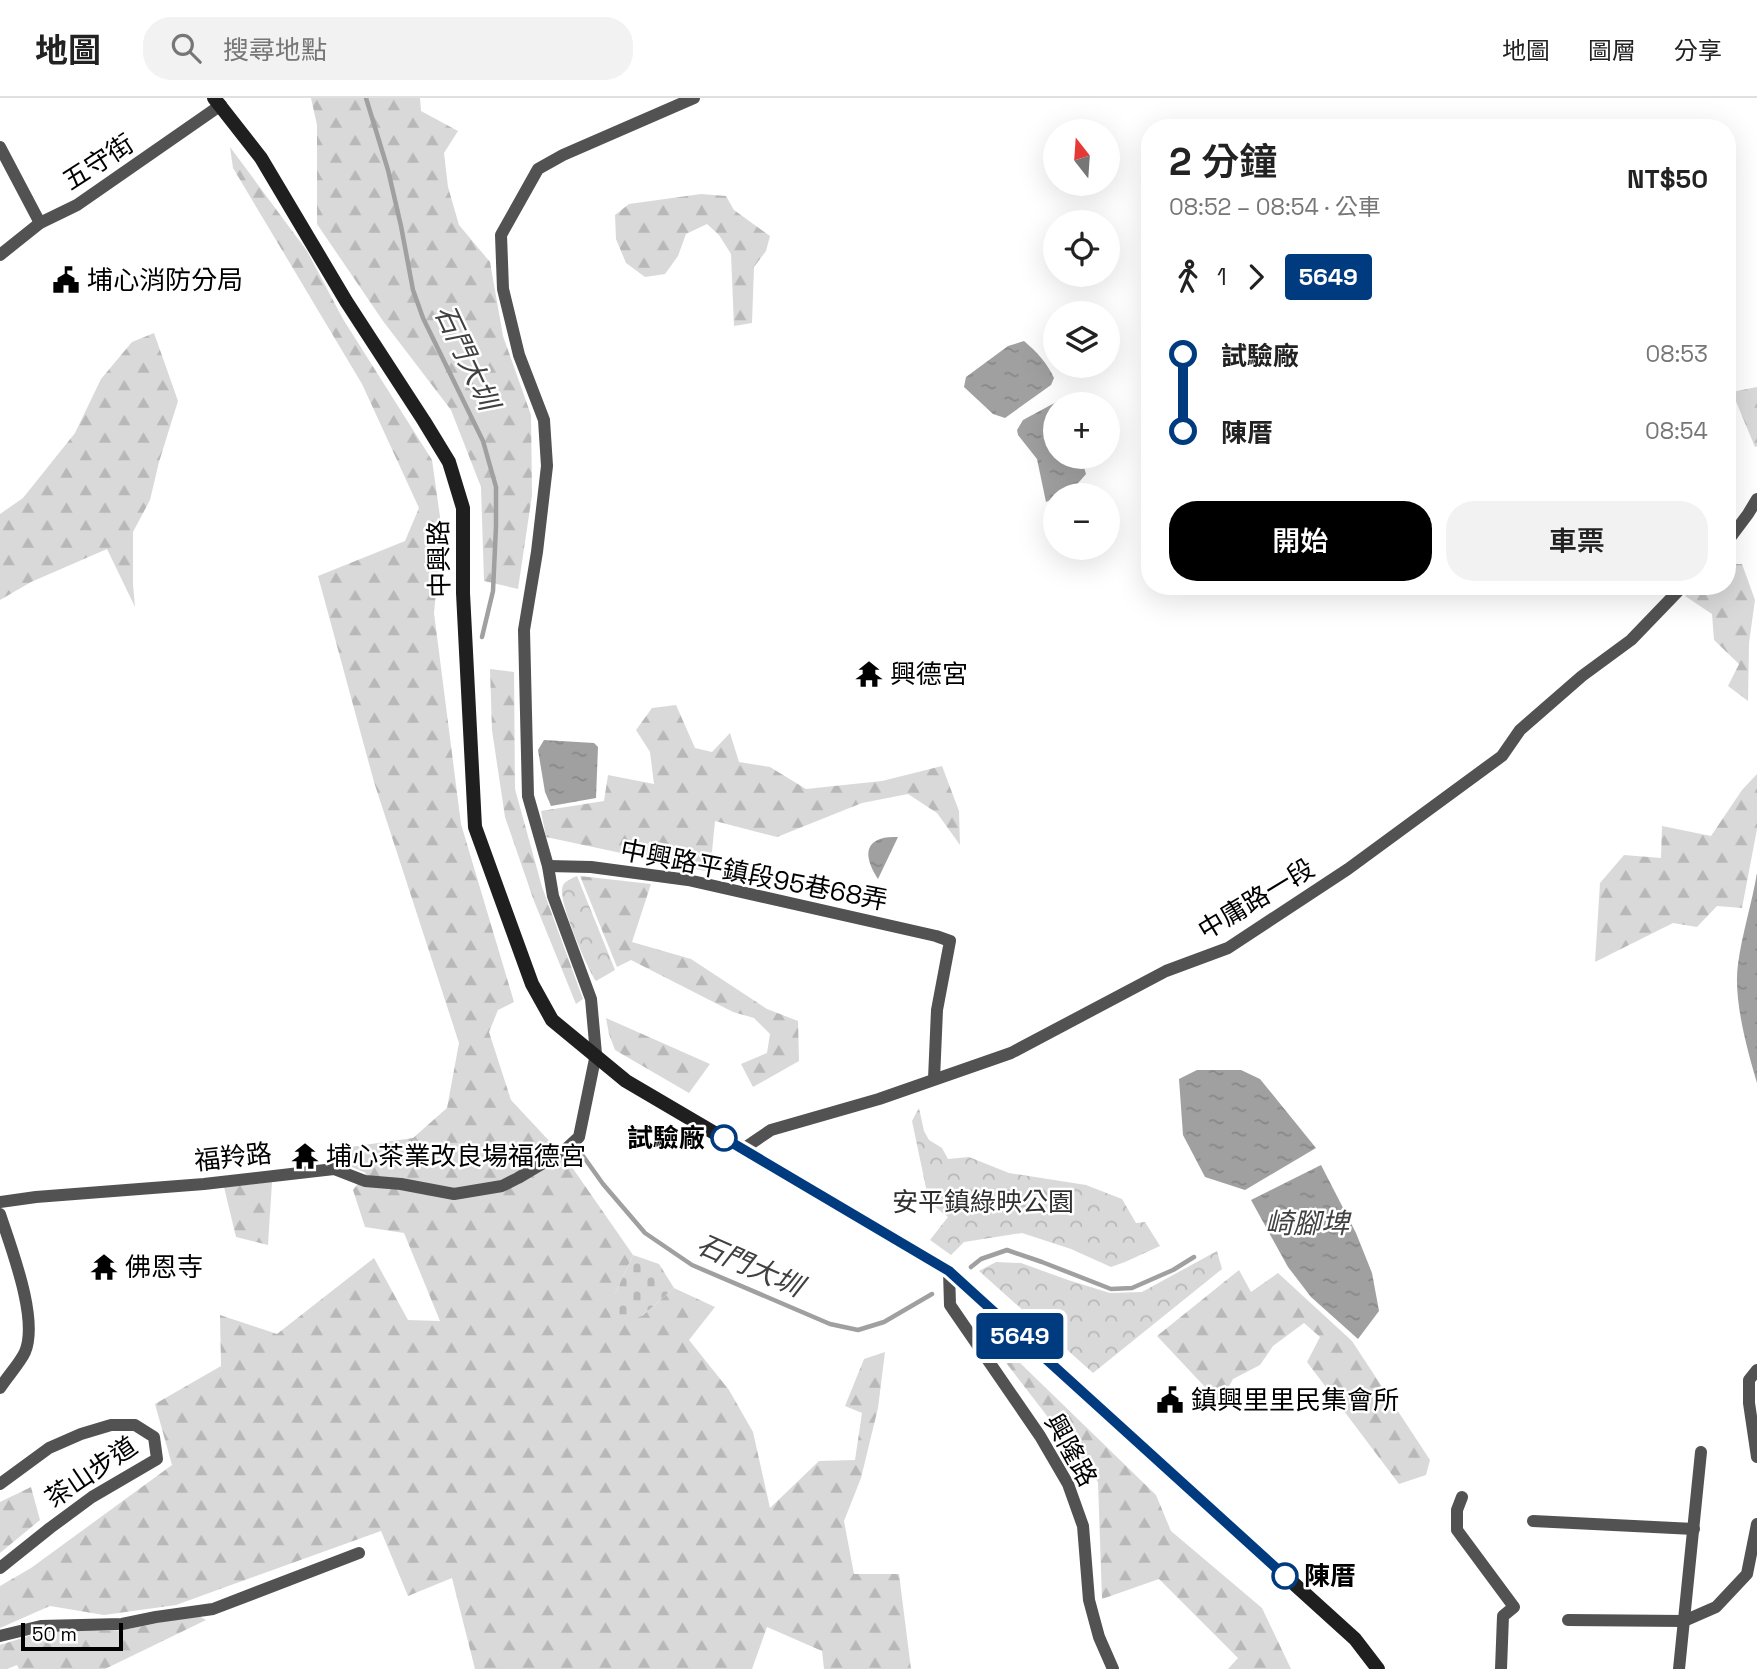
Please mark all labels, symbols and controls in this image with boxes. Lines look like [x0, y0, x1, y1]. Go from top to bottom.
search box [143, 17, 633, 80]
icon: search [167, 29, 205, 67]
text: 地圖 [35, 30, 101, 72]
text: 搜尋地點 [223, 33, 327, 67]
text: 地圖 [1502, 35, 1550, 66]
text: 圖層 [1588, 35, 1636, 66]
text: 分享 [1674, 35, 1722, 66]
north arrow [1043, 119, 1120, 196]
map controls [1043, 119, 1120, 560]
street label: 五守街 [56, 126, 140, 198]
text: 2 分鐘 [1169, 138, 1277, 186]
text: NT$50 [1627, 162, 1708, 196]
text: 08:52 – 08:54 · 公車 [1169, 192, 1381, 222]
button: locate [1043, 210, 1120, 287]
icon: walk [1169, 258, 1207, 296]
icon: forward [1237, 258, 1275, 296]
text: 5649 [1299, 261, 1358, 292]
text: 1 [1217, 262, 1227, 292]
place label: 埔心消防分局 [87, 263, 243, 297]
public building icon: 埔心消防分局 [51, 265, 81, 295]
water label: 石門大圳 [427, 299, 509, 419]
button: layers [1043, 301, 1120, 378]
text: 試驗廠 [1221, 339, 1299, 373]
text: 08:53 [1645, 339, 1708, 369]
button: + [1043, 392, 1120, 469]
text: 陳厝 [1221, 416, 1273, 450]
text: 08:54 [1645, 416, 1708, 446]
button: − [1043, 483, 1120, 560]
button: 開始 [1169, 501, 1432, 581]
button: 車票 [1446, 501, 1708, 581]
street label: 中興路 [421, 520, 457, 598]
place label: 興德宮 [890, 657, 968, 691]
temple icon: 興德宮 [854, 659, 884, 689]
street label: 中興路平鎮段95巷68弄 [617, 832, 891, 918]
street label: 中庸路一段 [1192, 851, 1320, 947]
place label: 試驗廠 [627, 1121, 705, 1155]
marker: 試驗廠 [711, 1125, 737, 1151]
street label: 福羚路 [192, 1136, 274, 1178]
place label: 埔心茶業改良場福德宮 [326, 1139, 586, 1173]
temple icon: 埔心茶業改良場福德宮 [290, 1141, 320, 1171]
park label: 安平鎮綠映公園 [892, 1185, 1074, 1219]
water label: 崎腳埤 [1265, 1205, 1352, 1241]
water label: 石門大圳 [692, 1226, 812, 1306]
place label: 佛恩寺 [125, 1250, 203, 1284]
temple icon: 佛恩寺 [89, 1252, 119, 1282]
line badge: 5649 [971, 1313, 1069, 1359]
text: 5649 [990, 1320, 1050, 1351]
place label: 鎮興里里民集會所 [1191, 1383, 1399, 1417]
public building icon: 鎮興里里民集會所 [1155, 1385, 1185, 1415]
street label: 興隆路 [1037, 1408, 1105, 1492]
street label: 茶山步道 [38, 1429, 144, 1515]
place label: 陳厝 [1304, 1559, 1356, 1593]
marker: 陳厝 [1272, 1563, 1298, 1589]
scale bar [21, 1620, 122, 1652]
text: 50 m [32, 1622, 77, 1647]

